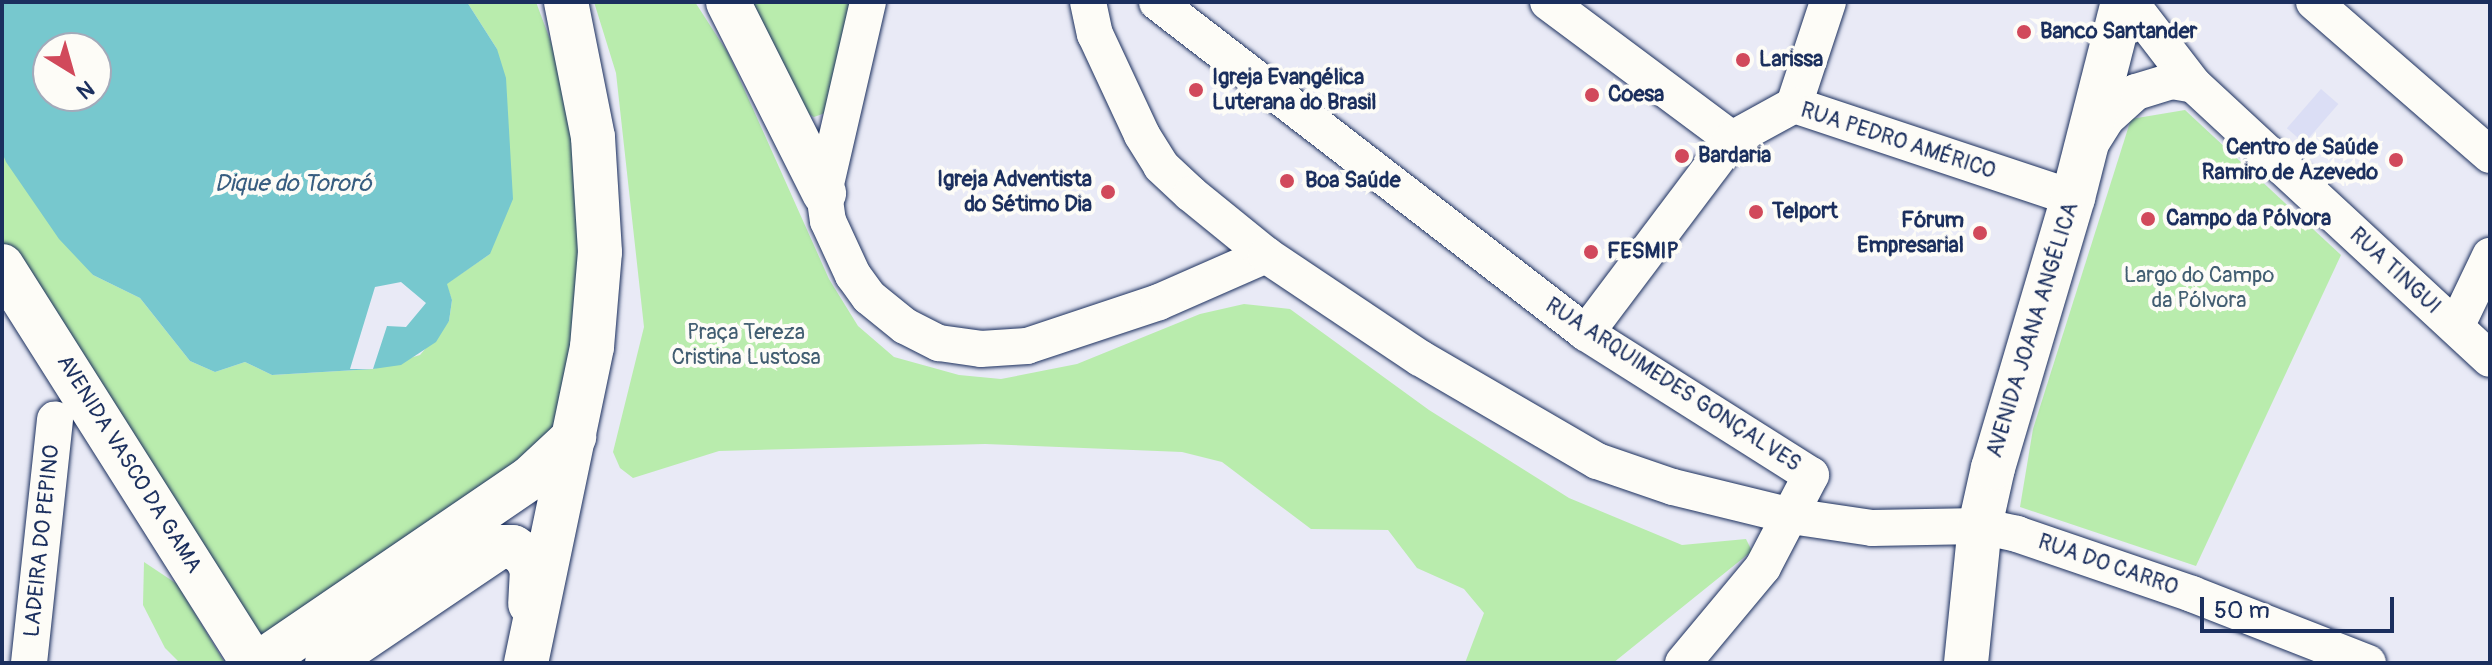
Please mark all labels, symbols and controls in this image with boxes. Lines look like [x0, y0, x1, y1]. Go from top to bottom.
place label: Banco Santander [2040, 19, 2197, 45]
marker: Banco Santander [2015, 23, 2033, 41]
north arrow [32, 32, 112, 112]
place label: Larissa [1759, 47, 1823, 73]
marker: Larissa [1734, 51, 1752, 69]
place label: Igreja Evangélica Luterana do Brasil [1212, 64, 1377, 116]
text: N [71, 74, 100, 105]
marker: Igreja Evangélica Luterana do Brasil [1187, 81, 1205, 99]
place label: Coesa [1608, 82, 1664, 108]
marker: Coesa [1583, 86, 1601, 104]
street label: RUA PEDRO AMÉRICO [1797, 97, 1999, 185]
place label: Centro de Saúde Ramiro de Azevedo [2202, 134, 2378, 186]
place label: Bardaria [1698, 143, 1771, 169]
marker: Bardaria [1673, 147, 1691, 165]
marker: Centro de Saúde Ramiro de Azevedo [2385, 149, 2407, 171]
place label: Igreja Adventista do Sétimo Dia [937, 166, 1092, 218]
place label: Boa Saúde [1305, 168, 1401, 194]
water label: Dique do Tororó [215, 170, 371, 198]
marker: Boa Saúde [1276, 170, 1298, 192]
marker: Igreja Adventista do Sétimo Dia [1099, 183, 1117, 201]
place label: Telport [1772, 199, 1838, 225]
street label: AVENIDA JOANA ANGÉLICA [1982, 199, 2084, 461]
marker: Telport [1747, 203, 1765, 221]
place label: Campo da Pólvora [2166, 206, 2331, 232]
place label: Fórum Empresarial [1857, 207, 1964, 258]
marker: Campo da Pólvora [2137, 208, 2159, 230]
street label: RUA TINGUI [2344, 222, 2446, 320]
marker: Fórum Empresarial [1971, 224, 1989, 242]
place label: FESMIP [1607, 239, 1679, 265]
marker: FESMIP [1582, 243, 1600, 261]
park label: Largo do Campo da Pólvora [2124, 262, 2274, 314]
street label: RUA ARQUIMEDES GONÇALVES [1540, 292, 1806, 478]
park label: Praça Tereza Cristina Lustosa [671, 319, 821, 370]
street label: AVENIDA VASCO DA GAMA [51, 350, 207, 578]
street label: LADEIRA DO PEPINO [19, 444, 65, 638]
street label: RUA DO CARRO [2035, 529, 2181, 601]
scale bar [2204, 581, 2398, 631]
text: 50 m [2214, 596, 2270, 625]

